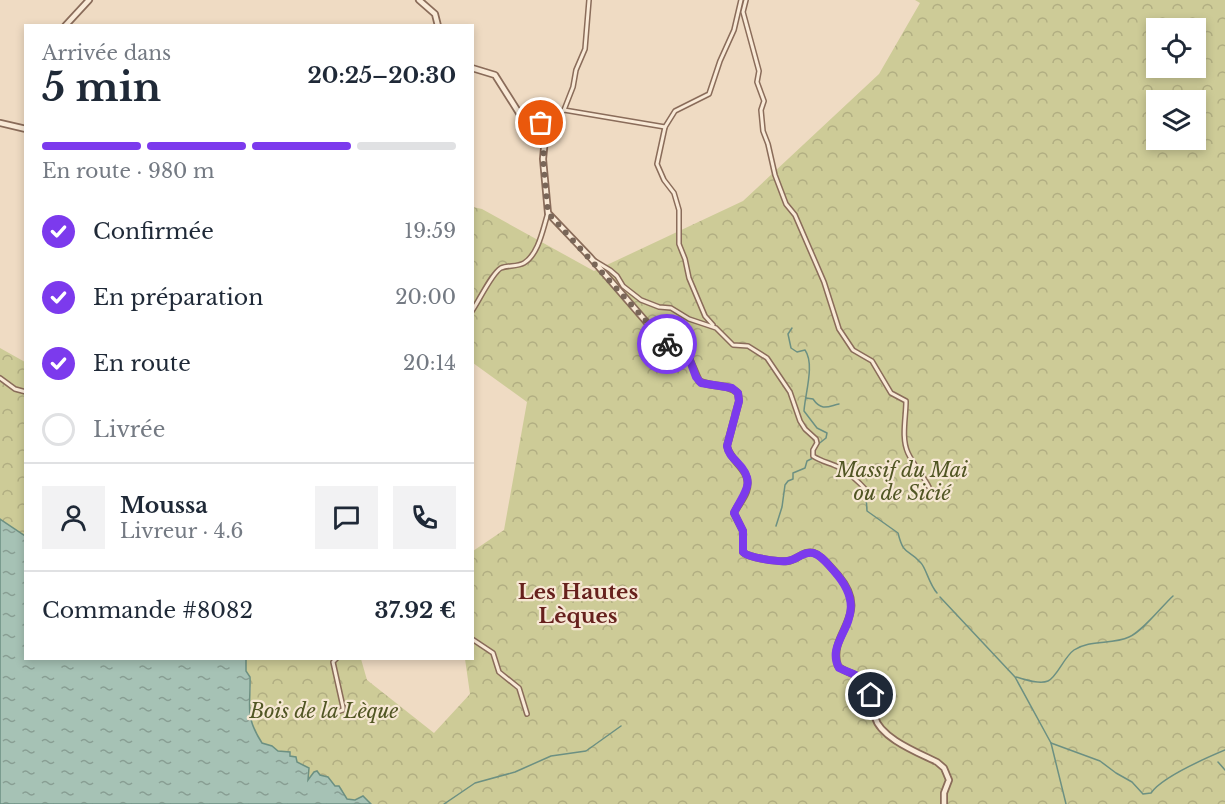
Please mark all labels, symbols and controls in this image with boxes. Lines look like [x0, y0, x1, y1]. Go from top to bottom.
map controls [1146, 18, 1206, 150]
button: locate [1146, 18, 1206, 78]
text: Arrivée dans [42, 41, 171, 65]
text: 20:25–20:30 [308, 62, 456, 89]
text: 5 min [42, 63, 161, 112]
button: layers [1146, 90, 1206, 150]
pin [515, 97, 566, 148]
icon: bag [524, 106, 557, 139]
text: En route · 980 m [42, 159, 215, 183]
icon: check [42, 215, 75, 248]
text: Confirmée [93, 218, 214, 245]
text: 19:59 [404, 219, 456, 243]
icon: check [42, 281, 75, 314]
text: En préparation [93, 284, 263, 311]
text: 20:00 [395, 285, 456, 309]
courier [637, 314, 697, 374]
icon: bike [651, 328, 684, 361]
icon: check [42, 347, 75, 380]
text: En route [93, 350, 191, 377]
text: 20:14 [403, 351, 456, 375]
text: Livrée [93, 416, 165, 443]
park label: Massif du Mai ou de Sicié [835, 458, 968, 505]
button: person [42, 486, 105, 549]
button: chat [315, 486, 378, 549]
button: phone [393, 486, 456, 549]
text: Moussa [120, 492, 208, 519]
text: Livreur · 4.6 [120, 519, 243, 543]
district label: Les Hautes Lèques [518, 579, 638, 629]
text: Commande #8082 [42, 597, 253, 624]
text: 37.92 € [374, 597, 456, 624]
pin [845, 669, 896, 720]
icon: home [854, 678, 887, 711]
park label: Bois de la Lèque [249, 699, 398, 723]

